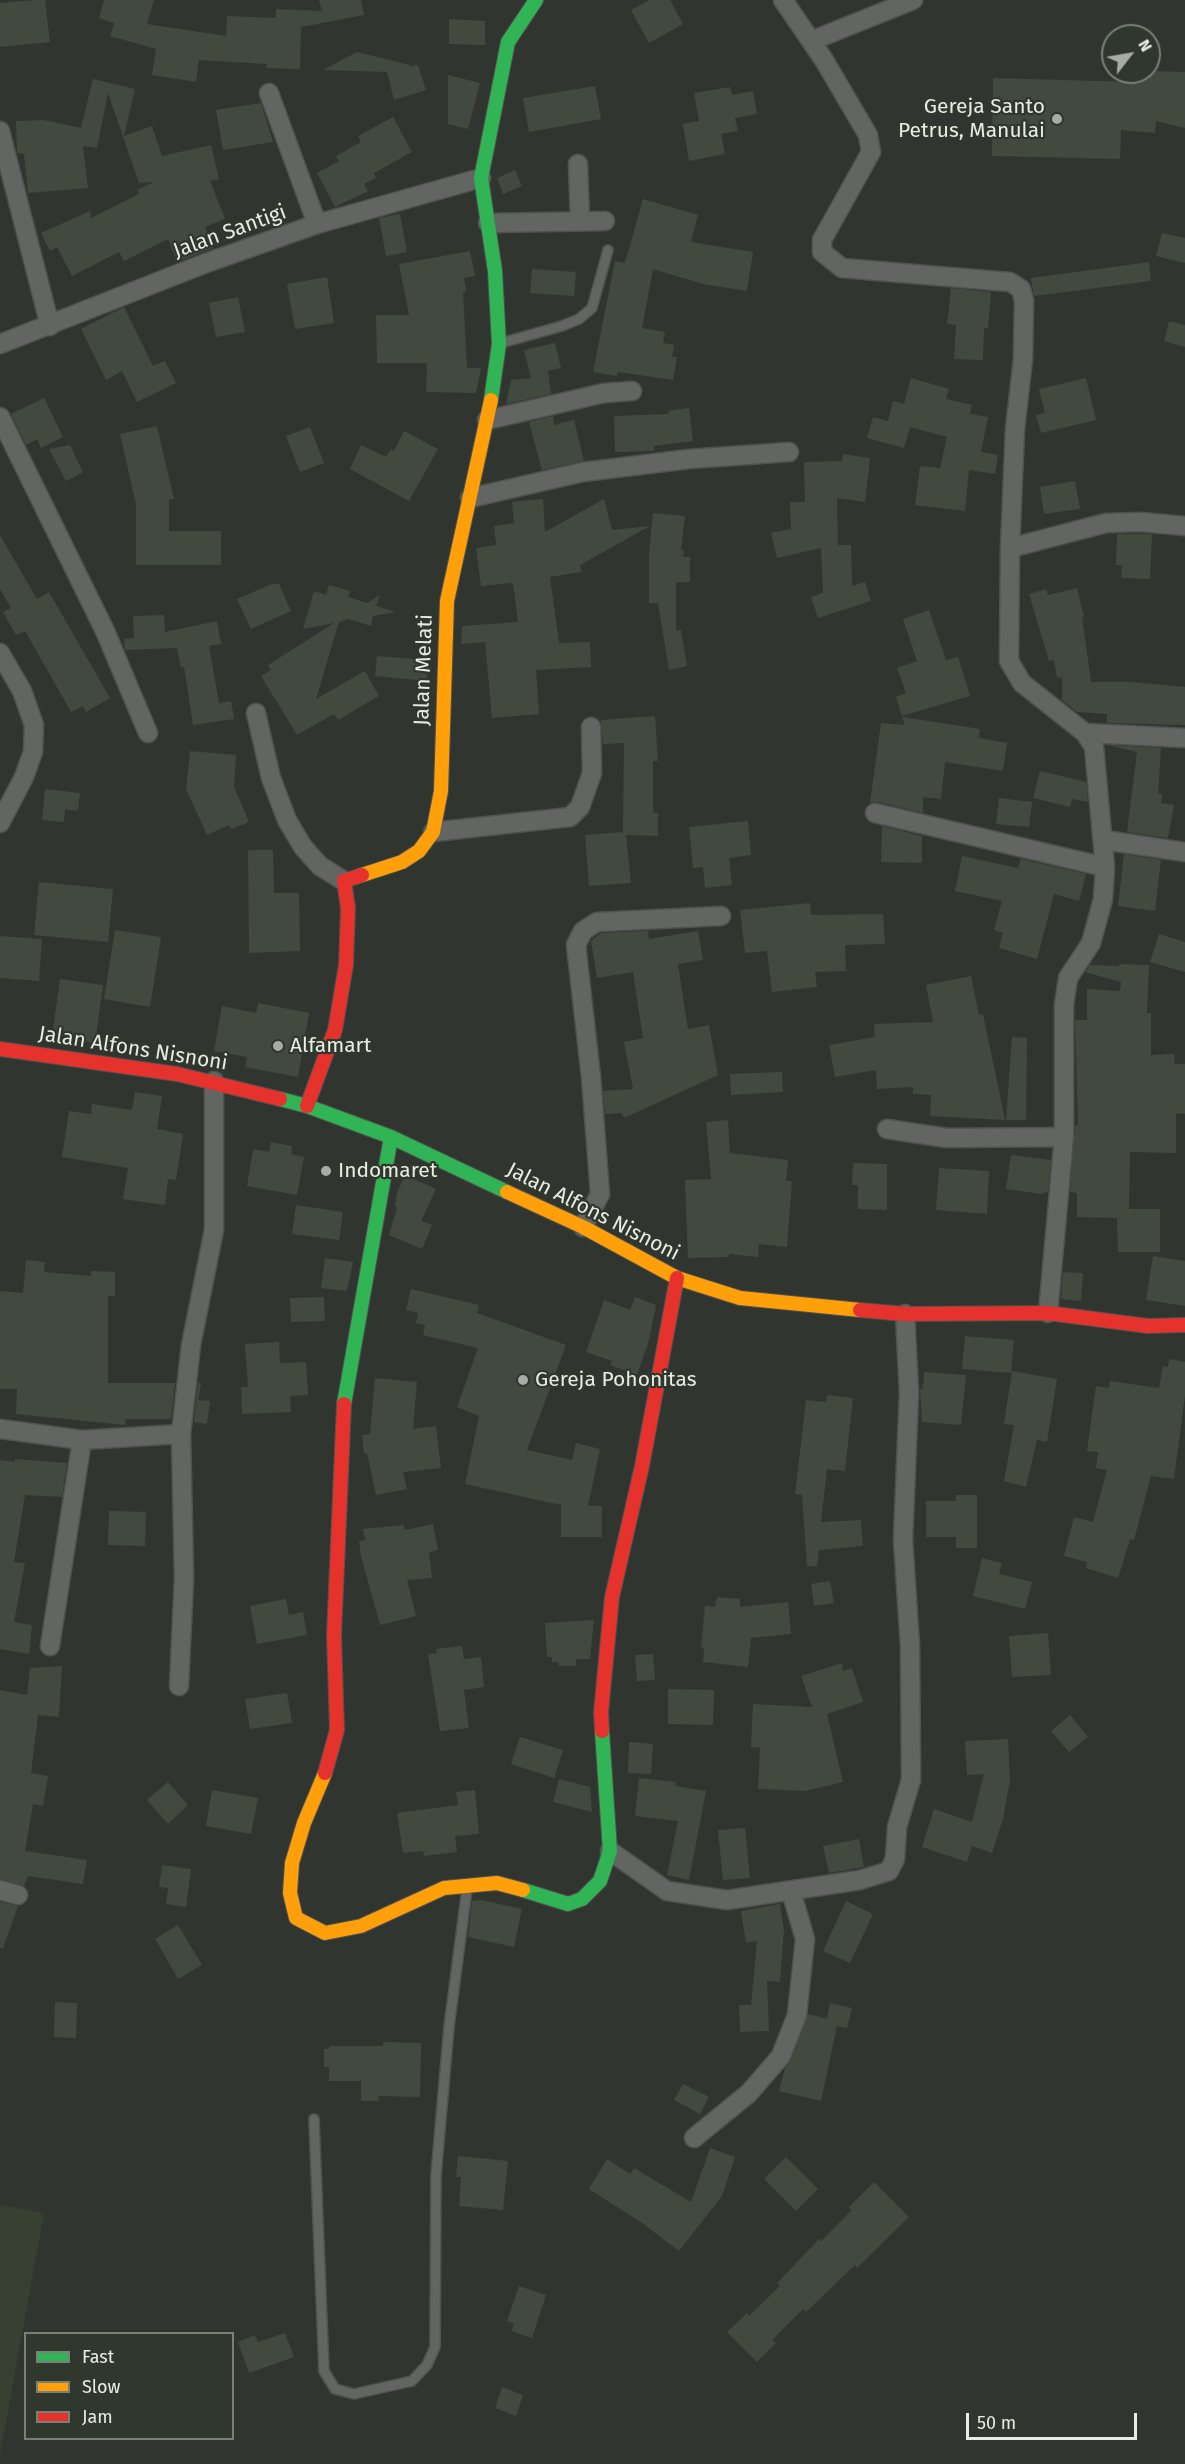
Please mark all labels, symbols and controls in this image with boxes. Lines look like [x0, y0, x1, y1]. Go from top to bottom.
north arrow [1101, 24, 1161, 84]
text: N [1134, 36, 1156, 55]
place label: Gereja Santo Petrus, Manulai [898, 94, 1045, 144]
marker: Gereja Santo Petrus, Manulai [1050, 112, 1064, 126]
street label: Jalan Santigi [170, 200, 290, 264]
street label: Jalan Melati [409, 614, 439, 726]
street label: Jalan Alfons Nisnoni [37, 1022, 229, 1076]
place label: Alfamart [290, 1033, 371, 1059]
marker: Alfamart [271, 1039, 285, 1053]
street label: Jalan Alfons Nisnoni [502, 1157, 684, 1267]
place label: Indomaret [338, 1158, 437, 1184]
marker: Indomaret [319, 1164, 333, 1178]
place label: Gereja Pohonitas [535, 1367, 697, 1393]
marker: Gereja Pohonitas [516, 1373, 530, 1387]
legend [24, 2332, 234, 2440]
text: Fast [82, 2346, 114, 2368]
text: Slow [82, 2376, 120, 2398]
scale bar [969, 2401, 1140, 2439]
text: Jam [82, 2406, 113, 2428]
text: 50 m [977, 2412, 1016, 2434]

